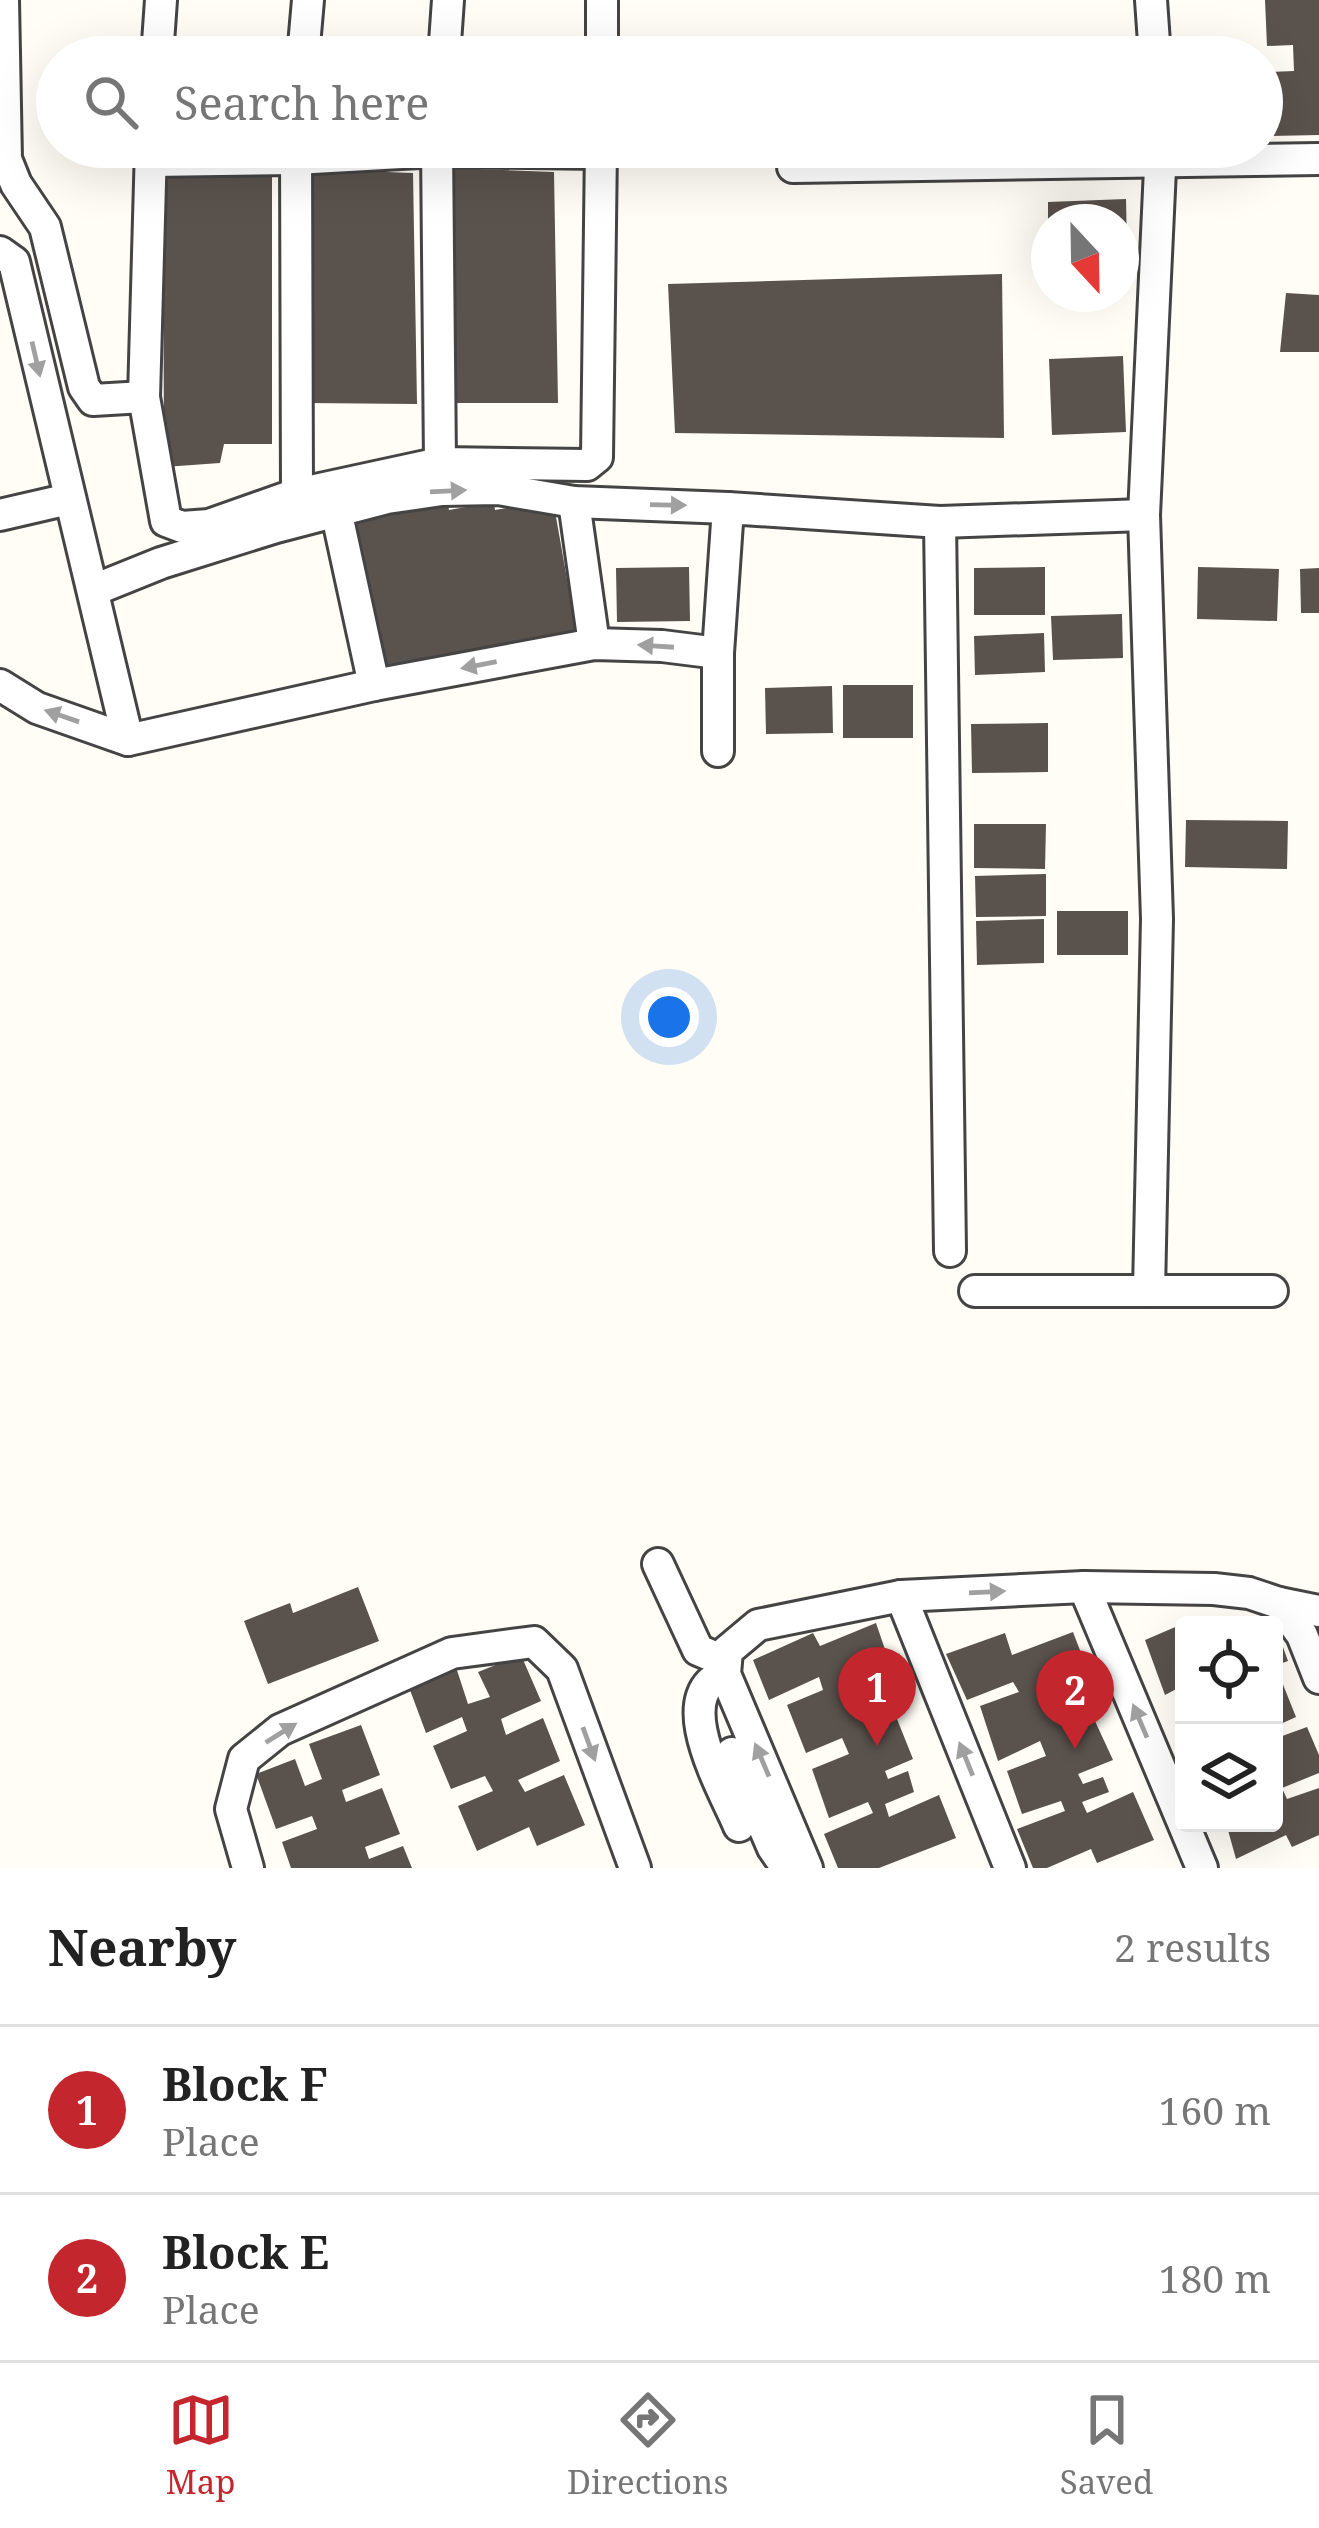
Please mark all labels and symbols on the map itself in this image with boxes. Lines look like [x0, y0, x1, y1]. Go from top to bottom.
north arrow [1031, 204, 1139, 312]
one-way arrow [27, 341, 46, 378]
one-way arrow [430, 481, 468, 500]
one-way arrow [650, 495, 688, 515]
one-way arrow [637, 637, 674, 656]
one-way arrow [460, 656, 498, 675]
one-way arrow [43, 706, 80, 725]
your location [639, 987, 699, 1047]
one-way arrow [969, 1582, 1007, 1601]
pin: 1 [838, 1647, 916, 1746]
pin: 2 [1036, 1650, 1114, 1749]
one-way arrow [1130, 1703, 1149, 1739]
one-way arrow [265, 1722, 298, 1744]
one-way arrow [581, 1726, 600, 1762]
one-way arrow [956, 1741, 975, 1777]
one-way arrow [752, 1742, 771, 1778]

